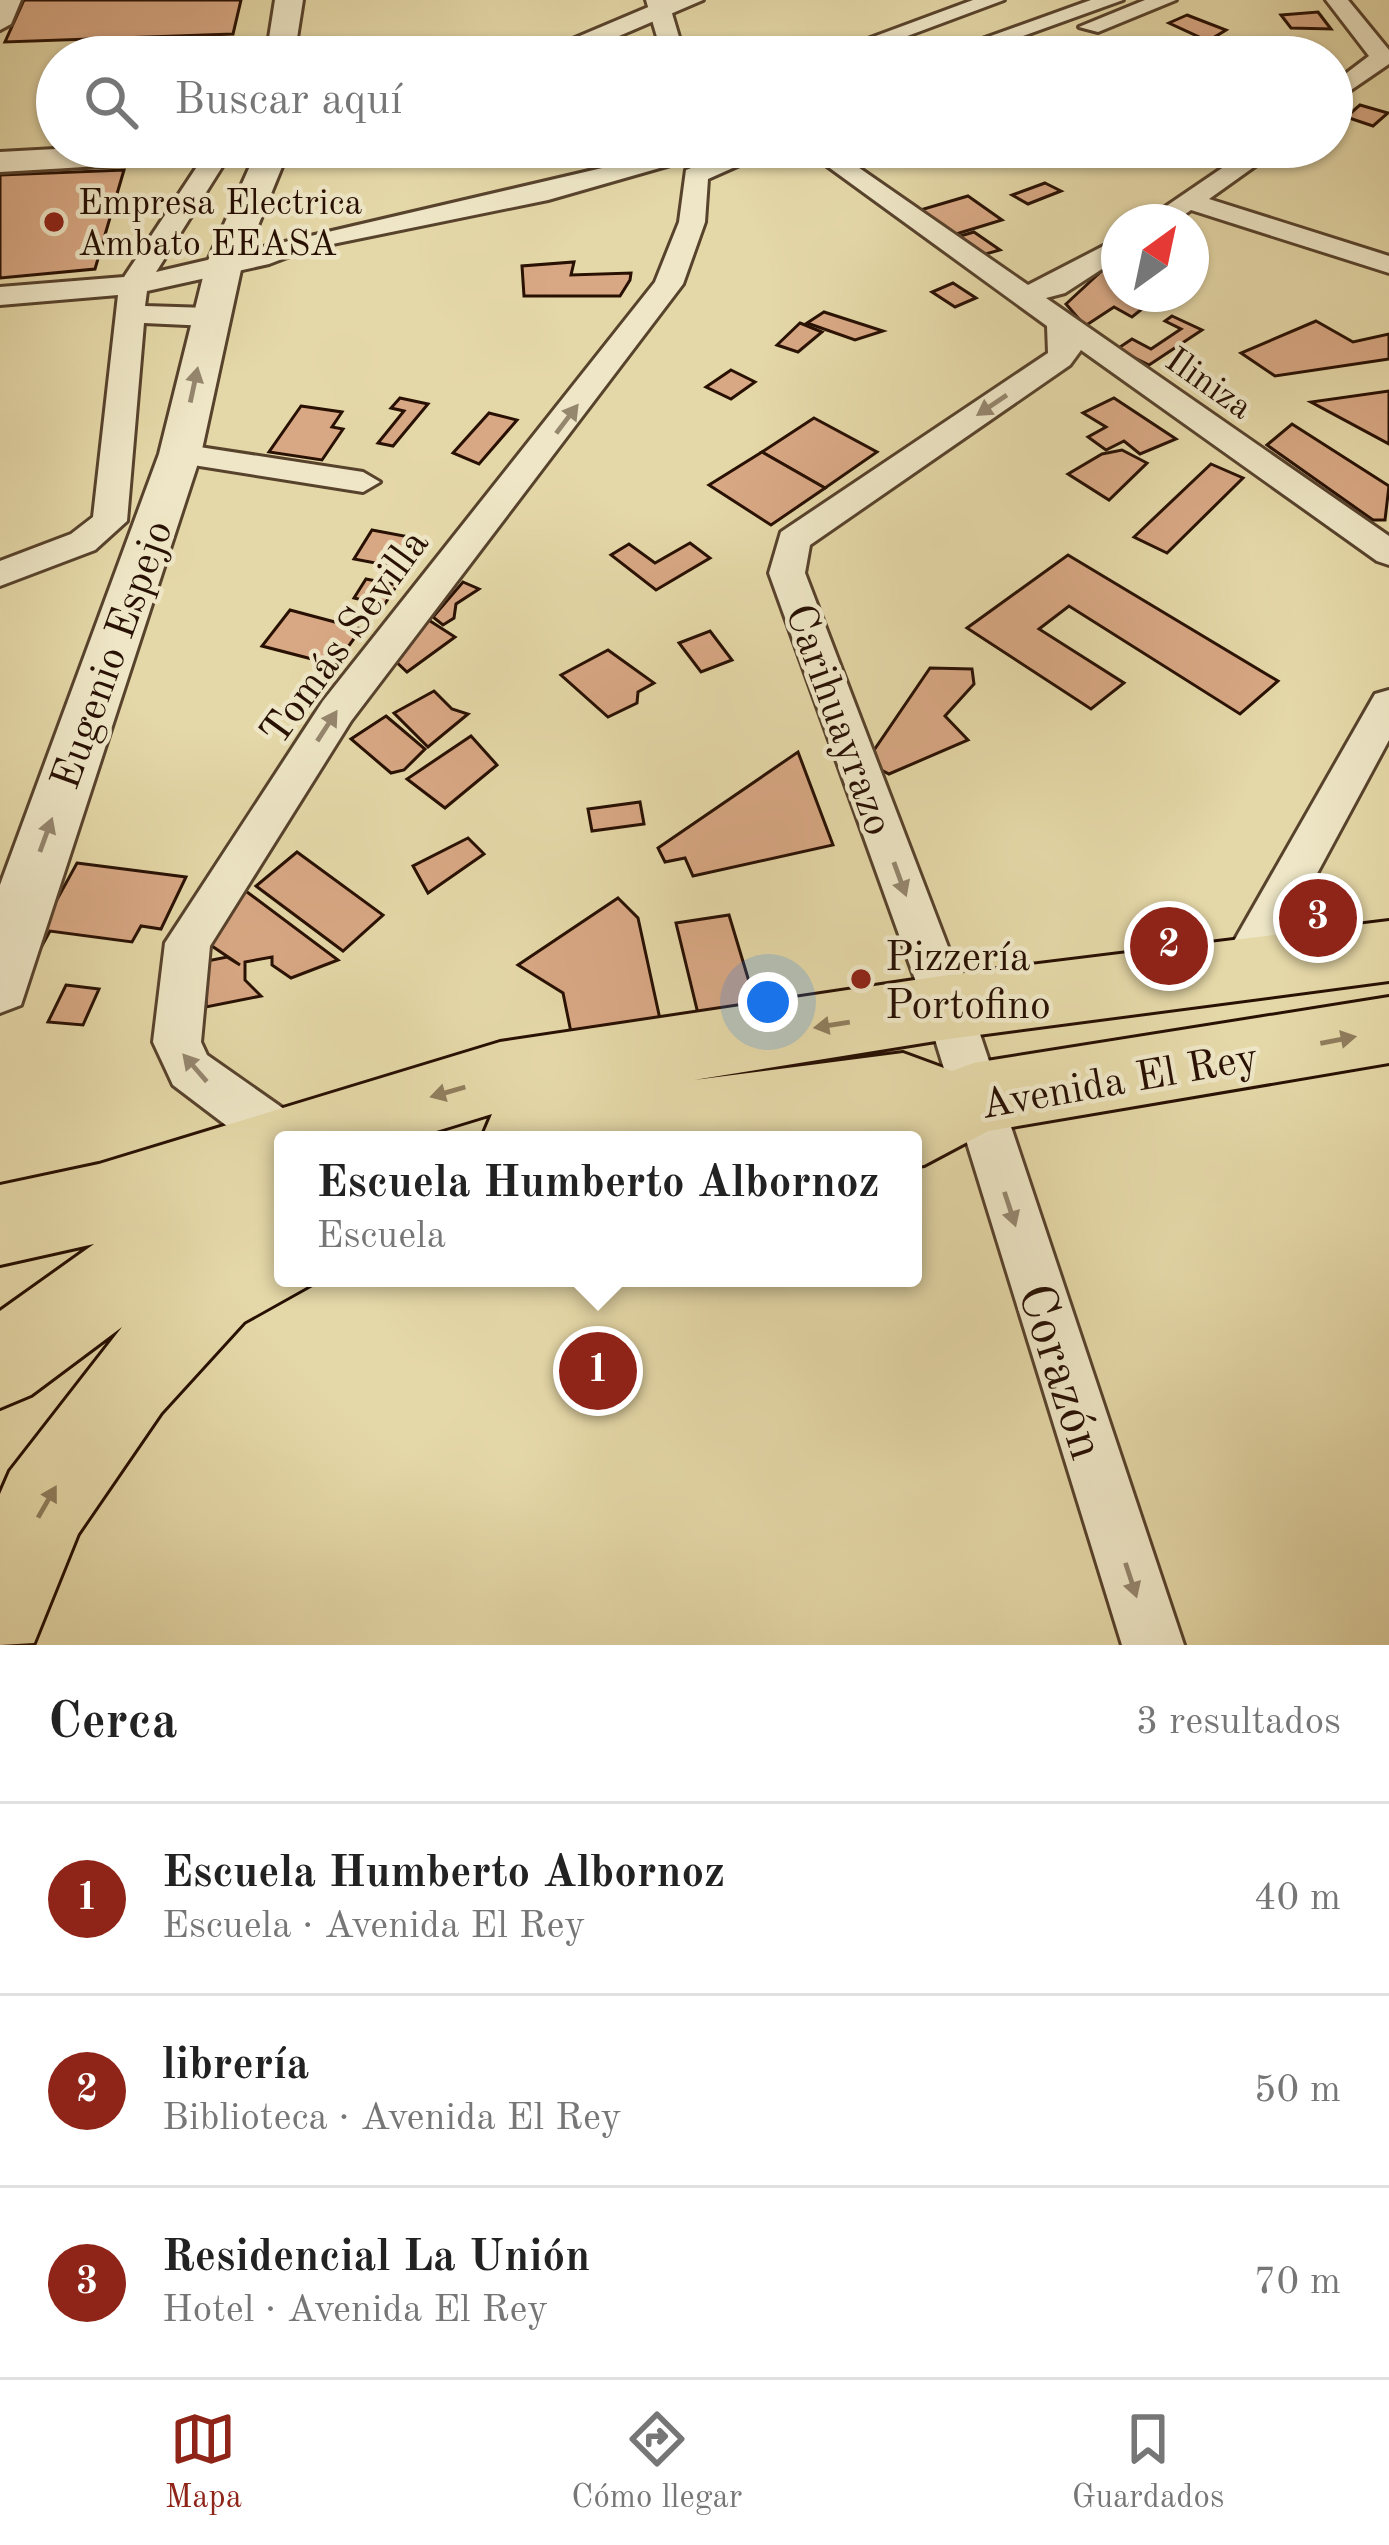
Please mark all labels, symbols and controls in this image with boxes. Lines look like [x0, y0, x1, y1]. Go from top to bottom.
search box [36, 36, 1353, 168]
icon: search [78, 69, 144, 135]
text: Buscar aquí [174, 79, 403, 124]
place label: Empresa Electrica Ambato EEASA [78, 187, 362, 264]
north arrow [1101, 204, 1209, 312]
marker: Empresa Electrica Ambato EEASA [41, 209, 67, 235]
street label: Iliniza [1158, 343, 1258, 428]
one-way arrow [185, 366, 204, 403]
one-way arrow [976, 393, 1008, 416]
one-way arrow [554, 403, 578, 434]
street label: Eugenio Espejo [46, 515, 182, 795]
street label: Tomás Sevilla [254, 523, 438, 754]
street label: Carihuayrazo [776, 599, 898, 841]
one-way arrow [316, 710, 338, 743]
one-way arrow [38, 817, 56, 853]
one-way arrow [892, 861, 911, 897]
pin: 3 [1279, 873, 1357, 963]
pin: 2 [1130, 901, 1208, 991]
place label: Pizzería Portofino [885, 938, 1051, 1028]
marker: Pizzería Portofino [848, 966, 874, 992]
your location [738, 972, 798, 1032]
one-way arrow [813, 1015, 850, 1034]
one-way arrow [1320, 1029, 1358, 1048]
street label: Avenida El Rey [978, 1038, 1262, 1128]
one-way arrow [183, 1053, 209, 1083]
one-way arrow [430, 1084, 466, 1102]
popup [274, 1131, 922, 1287]
text: Escuela Humberto Albornoz [317, 1162, 879, 1207]
one-way arrow [1002, 1191, 1021, 1228]
text: Escuela [317, 1217, 446, 1256]
street label: Corazón [1007, 1279, 1111, 1466]
pin: 1 [559, 1326, 637, 1416]
one-way arrow [35, 1485, 56, 1519]
one-way arrow [1123, 1562, 1142, 1599]
text: Cerca [48, 1698, 178, 1749]
text: 3 resultados [1136, 1703, 1341, 1742]
text: Escuela Humberto Albornoz [162, 1852, 725, 1897]
text: 1 [76, 1879, 98, 1918]
text: 40 m [1254, 1879, 1341, 1918]
text: Escuela · Avenida El Rey [162, 1907, 585, 1946]
text: librería [162, 2044, 309, 2089]
text: 2 [76, 2071, 98, 2110]
text: 50 m [1254, 2071, 1341, 2110]
text: Biblioteca · Avenida El Rey [162, 2099, 622, 2138]
text: Residencial La Unión [162, 2236, 590, 2281]
text: 3 [76, 2263, 98, 2302]
text: 70 m [1254, 2263, 1341, 2302]
text: Hotel · Avenida El Rey [162, 2291, 548, 2330]
tab: Mapa [165, 2406, 242, 2519]
tab: Cómo llegar [571, 2406, 742, 2519]
tab: Guardados [1072, 2406, 1224, 2519]

